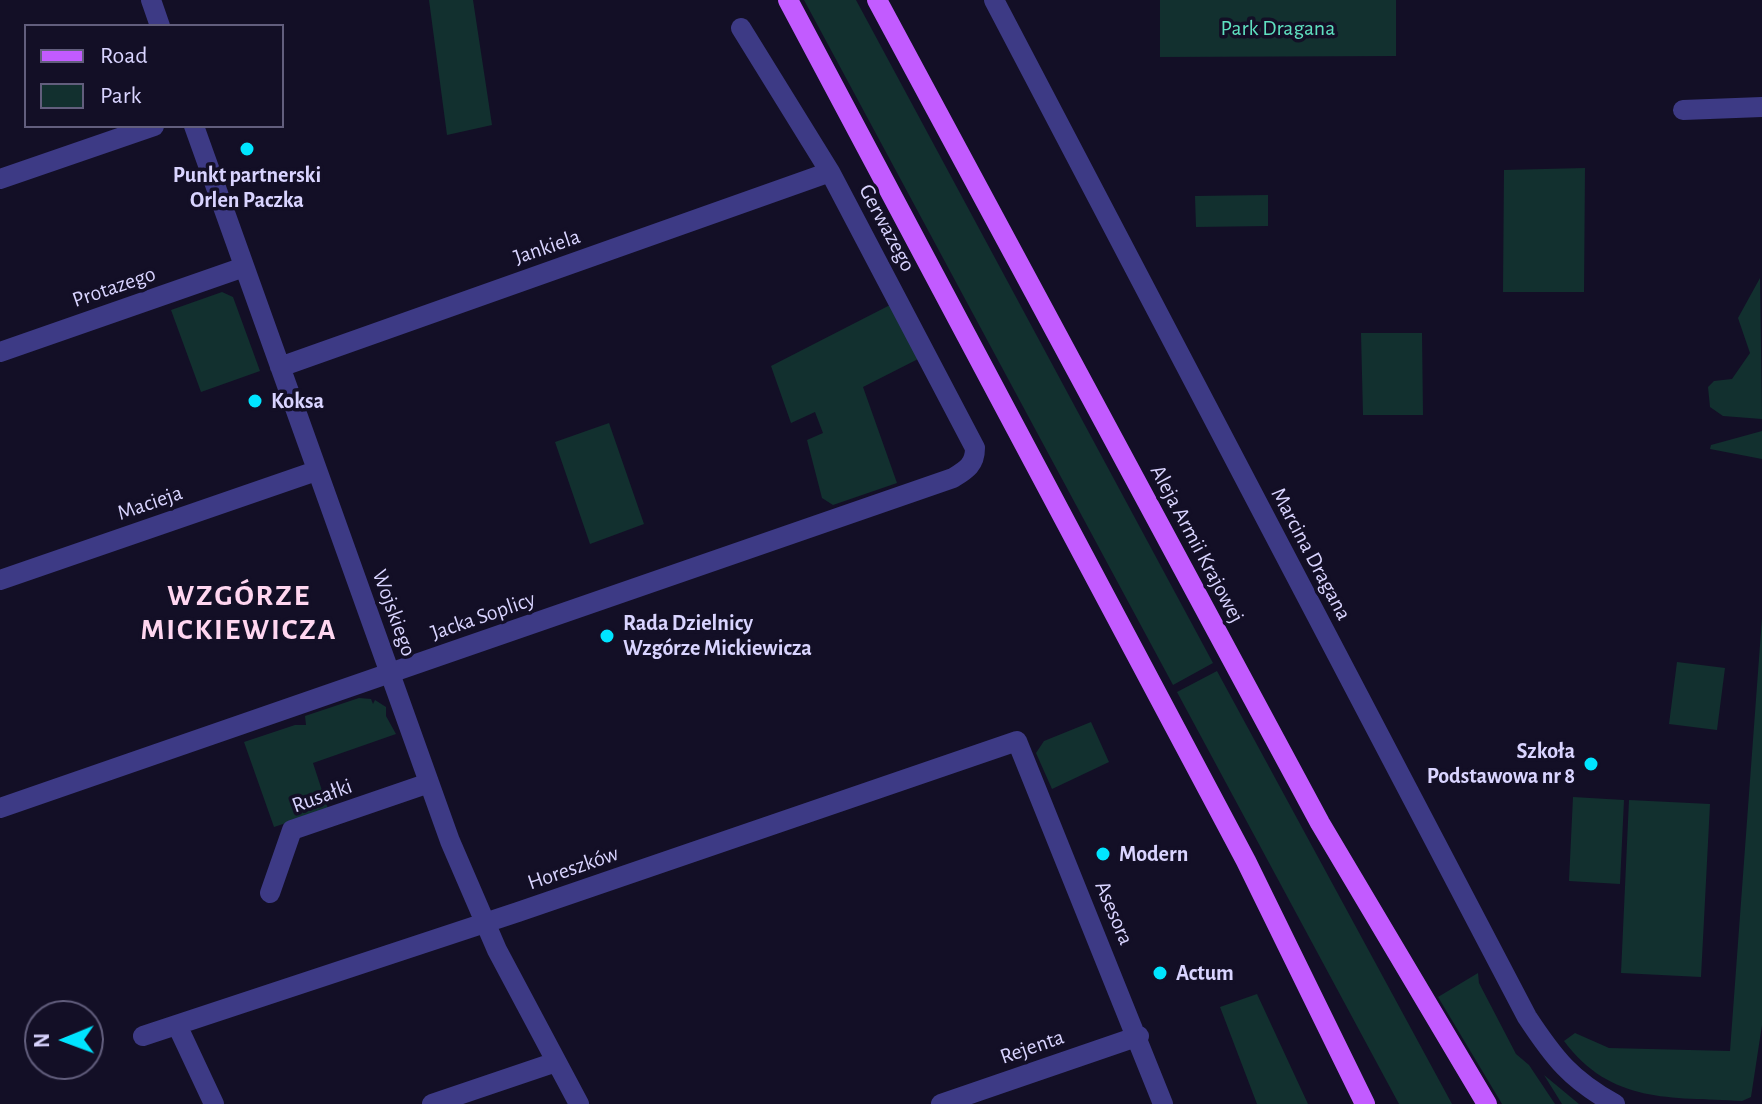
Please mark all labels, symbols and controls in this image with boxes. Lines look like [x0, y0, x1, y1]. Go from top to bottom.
park label: Park Dragana [1221, 15, 1335, 41]
legend [24, 24, 284, 128]
text: Road [100, 44, 148, 68]
text: Park [100, 84, 141, 108]
marker: Punkt partnerski Orlen Paczka [238, 140, 256, 158]
place label: Punkt partnerski Orlen Paczka [173, 162, 321, 214]
street label: Gerwazego [853, 180, 921, 276]
street label: Jankiela [510, 223, 584, 271]
street label: Protazego [69, 260, 159, 314]
place label: Koksa [271, 388, 324, 414]
marker: Koksa [246, 392, 264, 410]
street label: Aleja Armii Krajowej [1144, 461, 1250, 627]
street label: Macieja [114, 480, 186, 526]
street label: Marcina Dragana [1265, 483, 1357, 625]
street label: Wojskiego [366, 566, 422, 660]
district label: WZGÓRZE MICKIEWICZA [140, 578, 338, 648]
street label: Jacka Soplicy [427, 586, 539, 646]
place label: Rada Dzielnicy Wzgórze Mickiewicza [623, 610, 812, 662]
marker: Rada Dzielnicy Wzgórze Mickiewicza [598, 627, 616, 645]
place label: Szkoła Podstawowa nr 8 [1427, 738, 1575, 790]
marker: Szkoła Podstawowa nr 8 [1582, 755, 1600, 773]
street label: Rusałki [288, 773, 356, 819]
street label: Horeszków [524, 840, 622, 896]
place label: Modern [1119, 841, 1188, 867]
marker: Modern [1094, 845, 1112, 863]
street label: Asesora [1089, 877, 1139, 949]
place label: Actum [1176, 960, 1234, 986]
marker: Actum [1151, 964, 1169, 982]
north arrow [24, 1000, 104, 1080]
street label: Rejenta [996, 1024, 1068, 1070]
text: N [31, 1033, 53, 1048]

